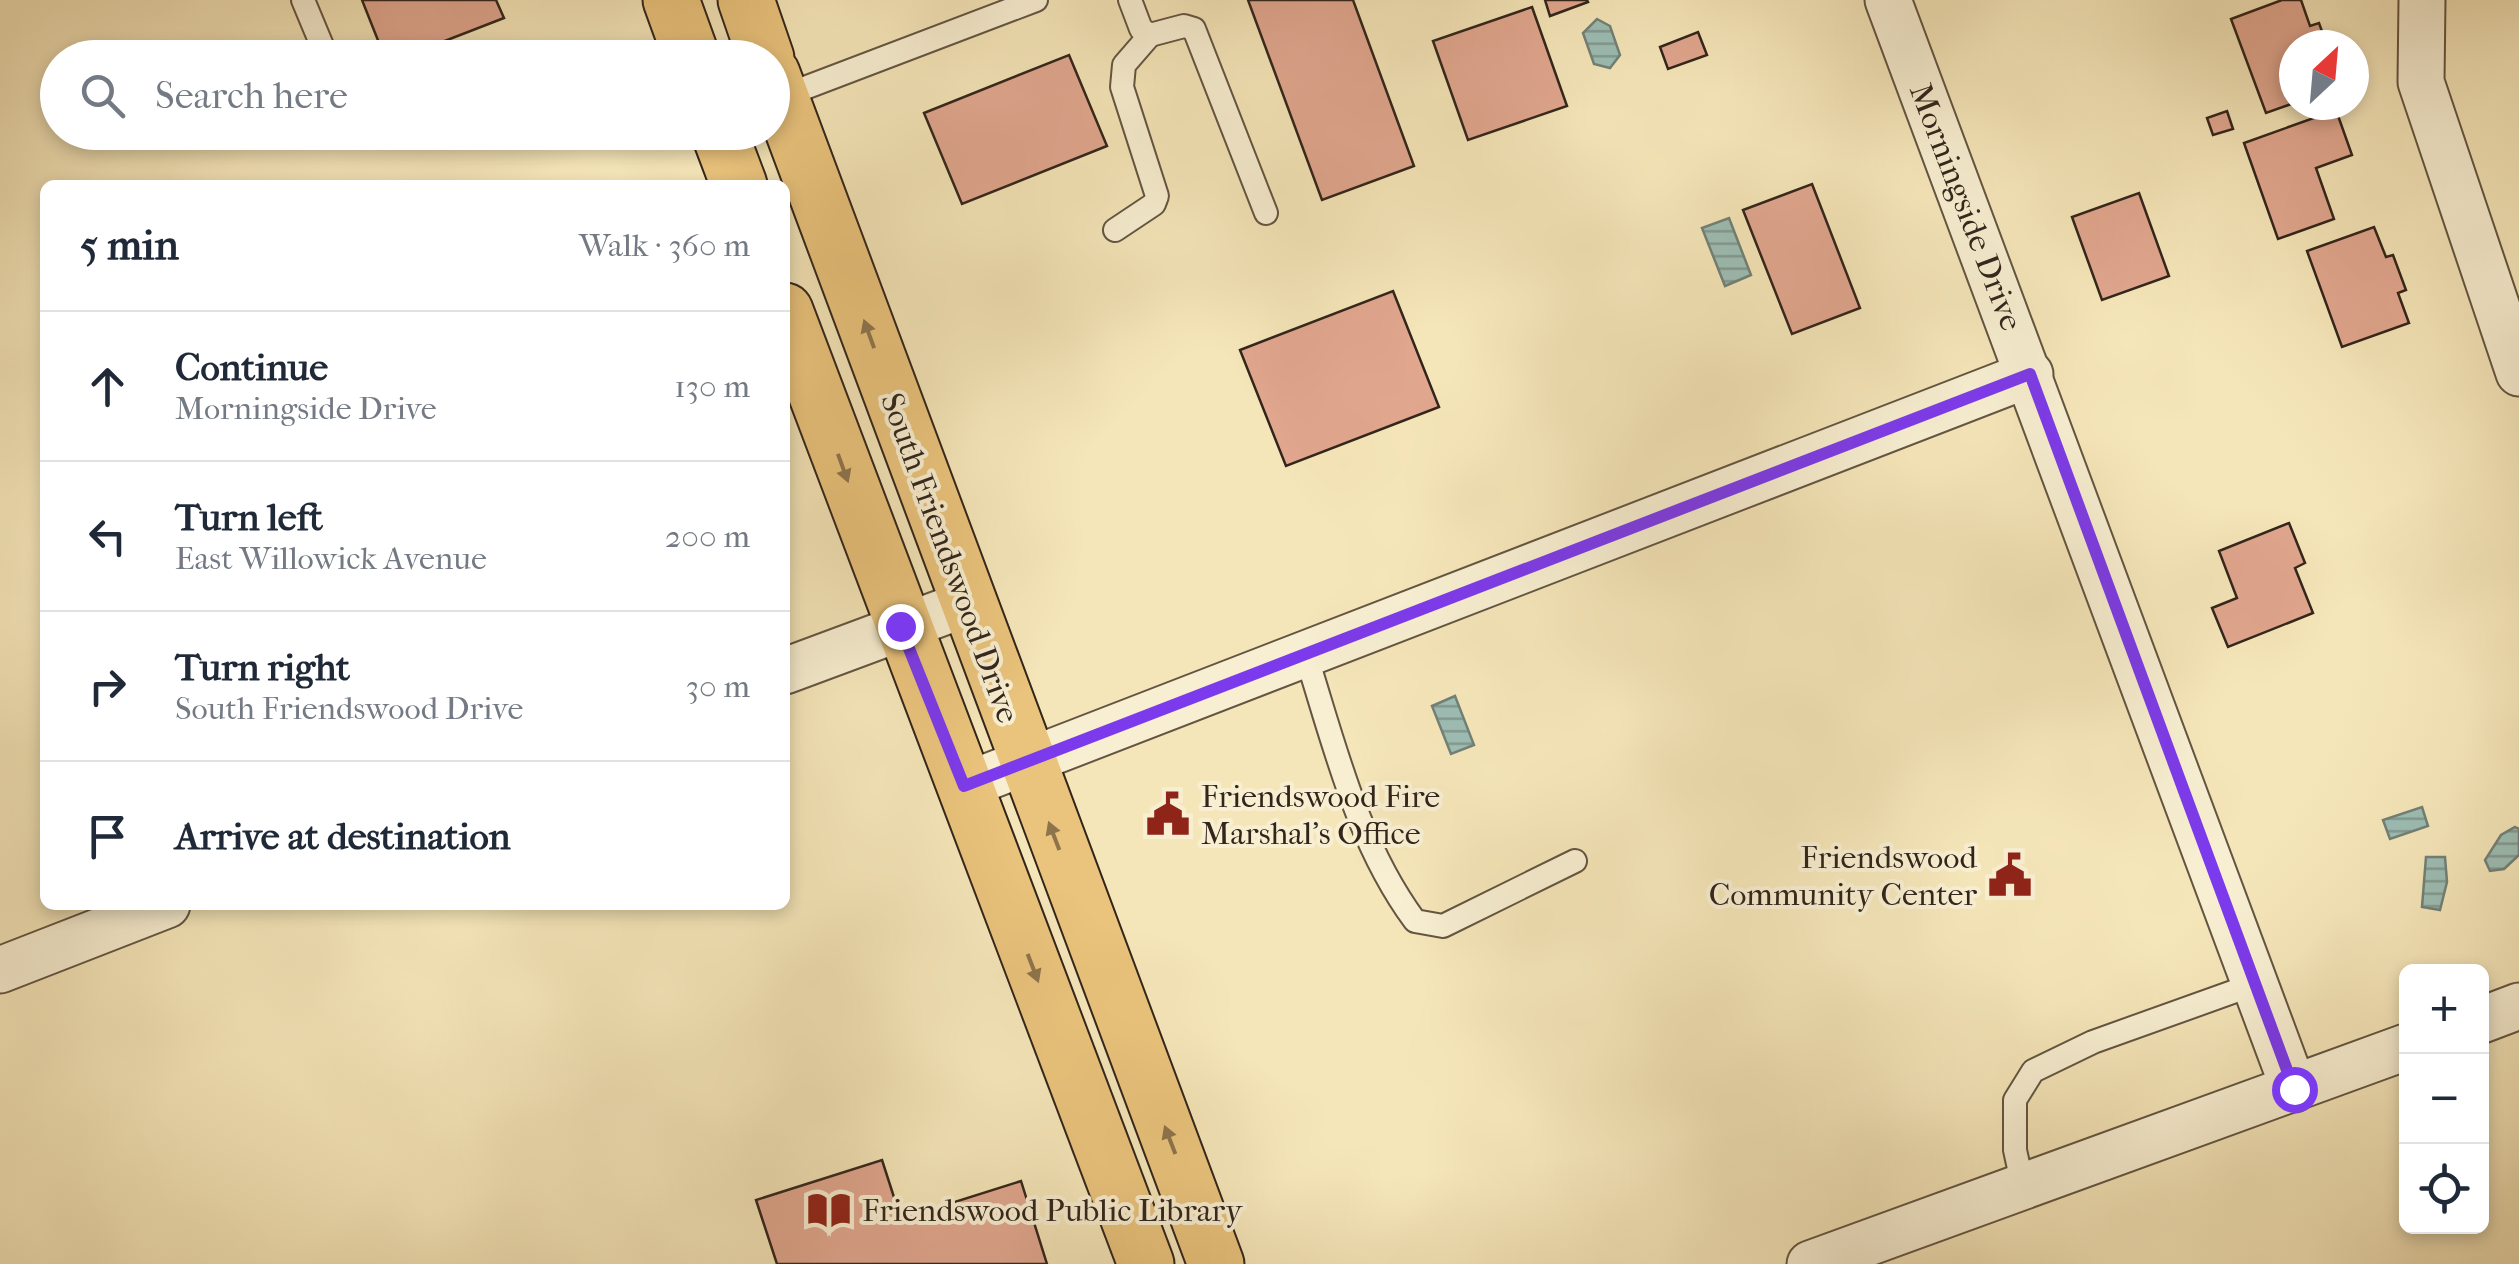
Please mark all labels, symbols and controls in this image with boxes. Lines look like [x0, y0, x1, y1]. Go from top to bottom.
north arrow [2279, 30, 2369, 120]
search box [40, 40, 790, 150]
icon: search [75, 68, 130, 123]
text: Search here [155, 73, 348, 118]
street label: Morningside Drive [1902, 78, 2030, 336]
text: 5 min [80, 221, 179, 270]
text: Walk · 360 m [579, 227, 750, 264]
one-way arrow [860, 319, 876, 349]
text: Continue [175, 345, 328, 390]
icon: ahead [80, 359, 135, 414]
text: 130 m [674, 368, 750, 405]
street label: South Friendswood Drive [873, 388, 1027, 728]
text: Morningside Drive [175, 390, 437, 427]
one-way arrow [836, 454, 851, 484]
text: Turn left [175, 495, 323, 540]
icon: left [80, 509, 135, 564]
text: 200 m [665, 518, 750, 555]
text: East Willowick Avenue [175, 540, 487, 577]
route end [878, 604, 924, 650]
text: Turn right [175, 645, 350, 690]
icon: right [80, 659, 135, 714]
text: 30 m [686, 668, 750, 705]
text: South Friendswood Drive [175, 690, 523, 727]
place label: Friendswood Fire Marshal's Office [1201, 778, 1440, 852]
public building icon: Friendswood Fire Marshal's Office [1144, 790, 1192, 838]
icon: arrive [80, 809, 135, 864]
text: Arrive at destination [175, 814, 511, 859]
one-way arrow [1046, 821, 1061, 851]
place label: Friendswood Community Center [1709, 839, 1978, 913]
public building icon: Friendswood Community Center [1986, 851, 2034, 899]
one-way arrow [1026, 953, 1042, 983]
map controls [2399, 964, 2489, 1234]
button: + [2399, 964, 2489, 1054]
button: − [2399, 1054, 2489, 1144]
route start [2272, 1067, 2318, 1113]
one-way arrow [1162, 1125, 1177, 1155]
button: locate [2399, 1144, 2489, 1234]
library icon: Friendswood Public Library [805, 1186, 853, 1234]
place label: Friendswood Public Library [862, 1192, 1243, 1229]

